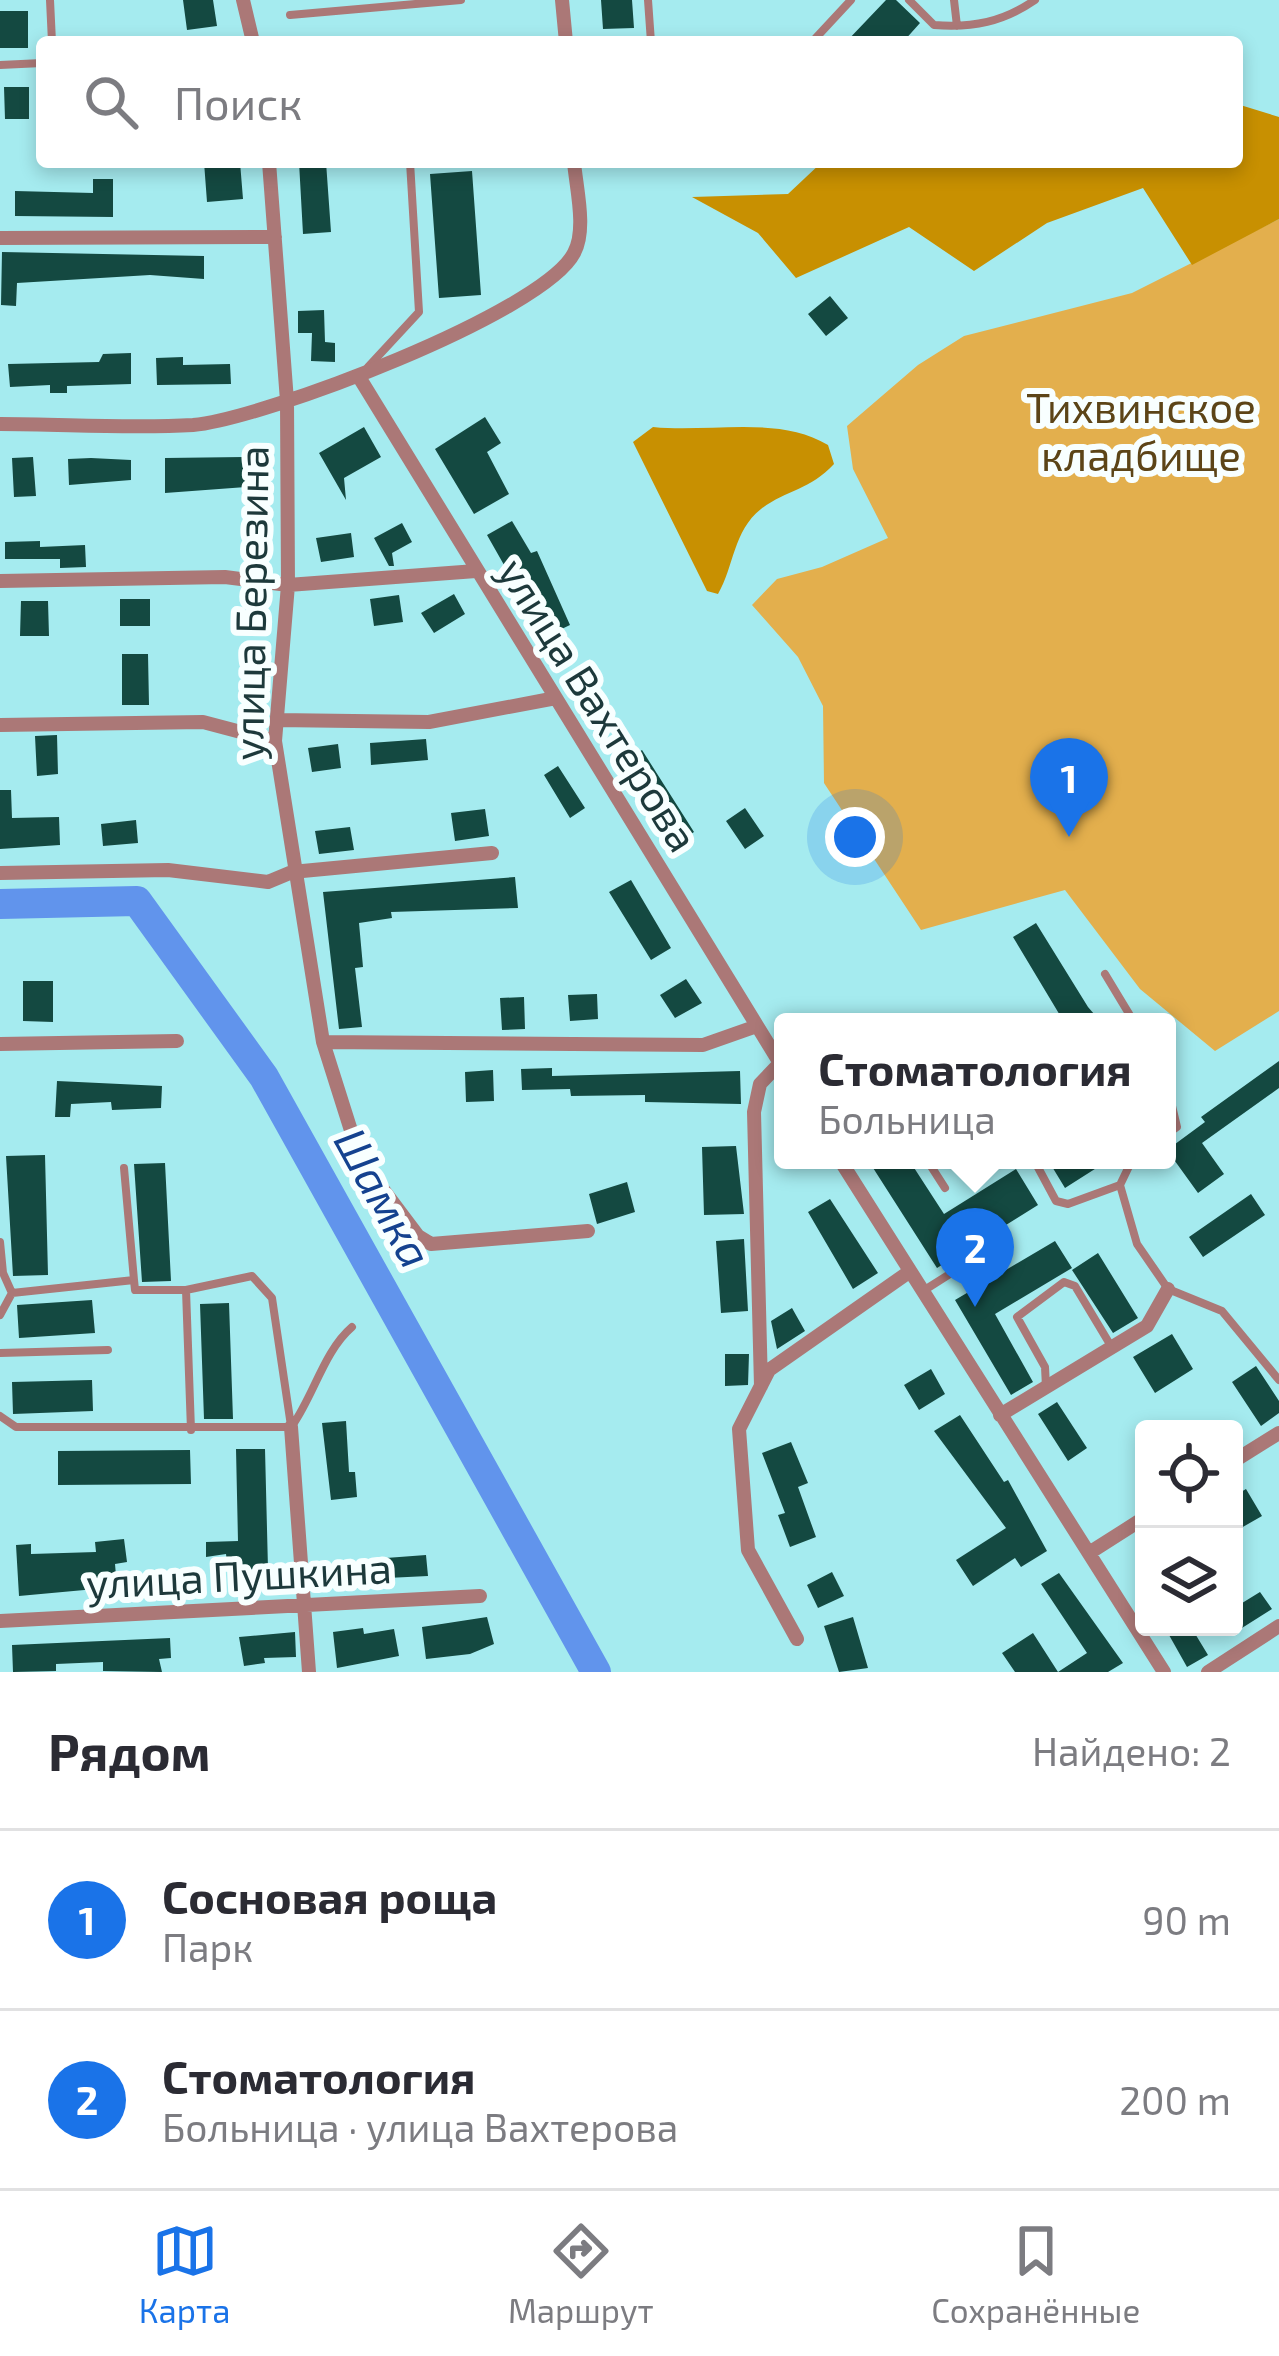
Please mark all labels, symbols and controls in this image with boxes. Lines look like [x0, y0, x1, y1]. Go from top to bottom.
search box [36, 36, 1243, 168]
icon: search [78, 69, 144, 135]
text: Поиск [174, 75, 302, 129]
park label: Тихвинское кладбище [1026, 381, 1256, 479]
street label: улица Березина [221, 445, 278, 761]
street label: улица Вахтерова [489, 548, 710, 860]
pin: 1 [1030, 738, 1108, 837]
your location [825, 807, 885, 867]
popup [774, 1013, 1176, 1169]
text: Стоматология [818, 1041, 1132, 1095]
text: Больница [818, 1095, 996, 1142]
water label: Шамка [325, 1118, 445, 1276]
pin: 2 [936, 1208, 1014, 1307]
map controls [1135, 1420, 1243, 1636]
button: locate [1135, 1420, 1243, 1528]
button: layers [1135, 1528, 1243, 1636]
street label: улица Пушкина [85, 1541, 393, 1608]
text: Рядом [48, 1720, 211, 1781]
text: Найдено: 2 [1032, 1727, 1231, 1774]
text: Сосновая роща [162, 1869, 497, 1923]
text: 1 [79, 1896, 95, 1943]
text: 90 m [1142, 1896, 1231, 1943]
text: Парк [162, 1923, 253, 1970]
text: Стоматология [162, 2049, 476, 2103]
text: 2 [76, 2076, 98, 2123]
text: 200 m [1119, 2076, 1231, 2123]
text: Больница · улица Вахтерова [162, 2103, 678, 2150]
tab: Карта [139, 2218, 230, 2330]
tab: Маршрут [508, 2218, 654, 2330]
tab: Сохранённые [931, 2218, 1140, 2330]

